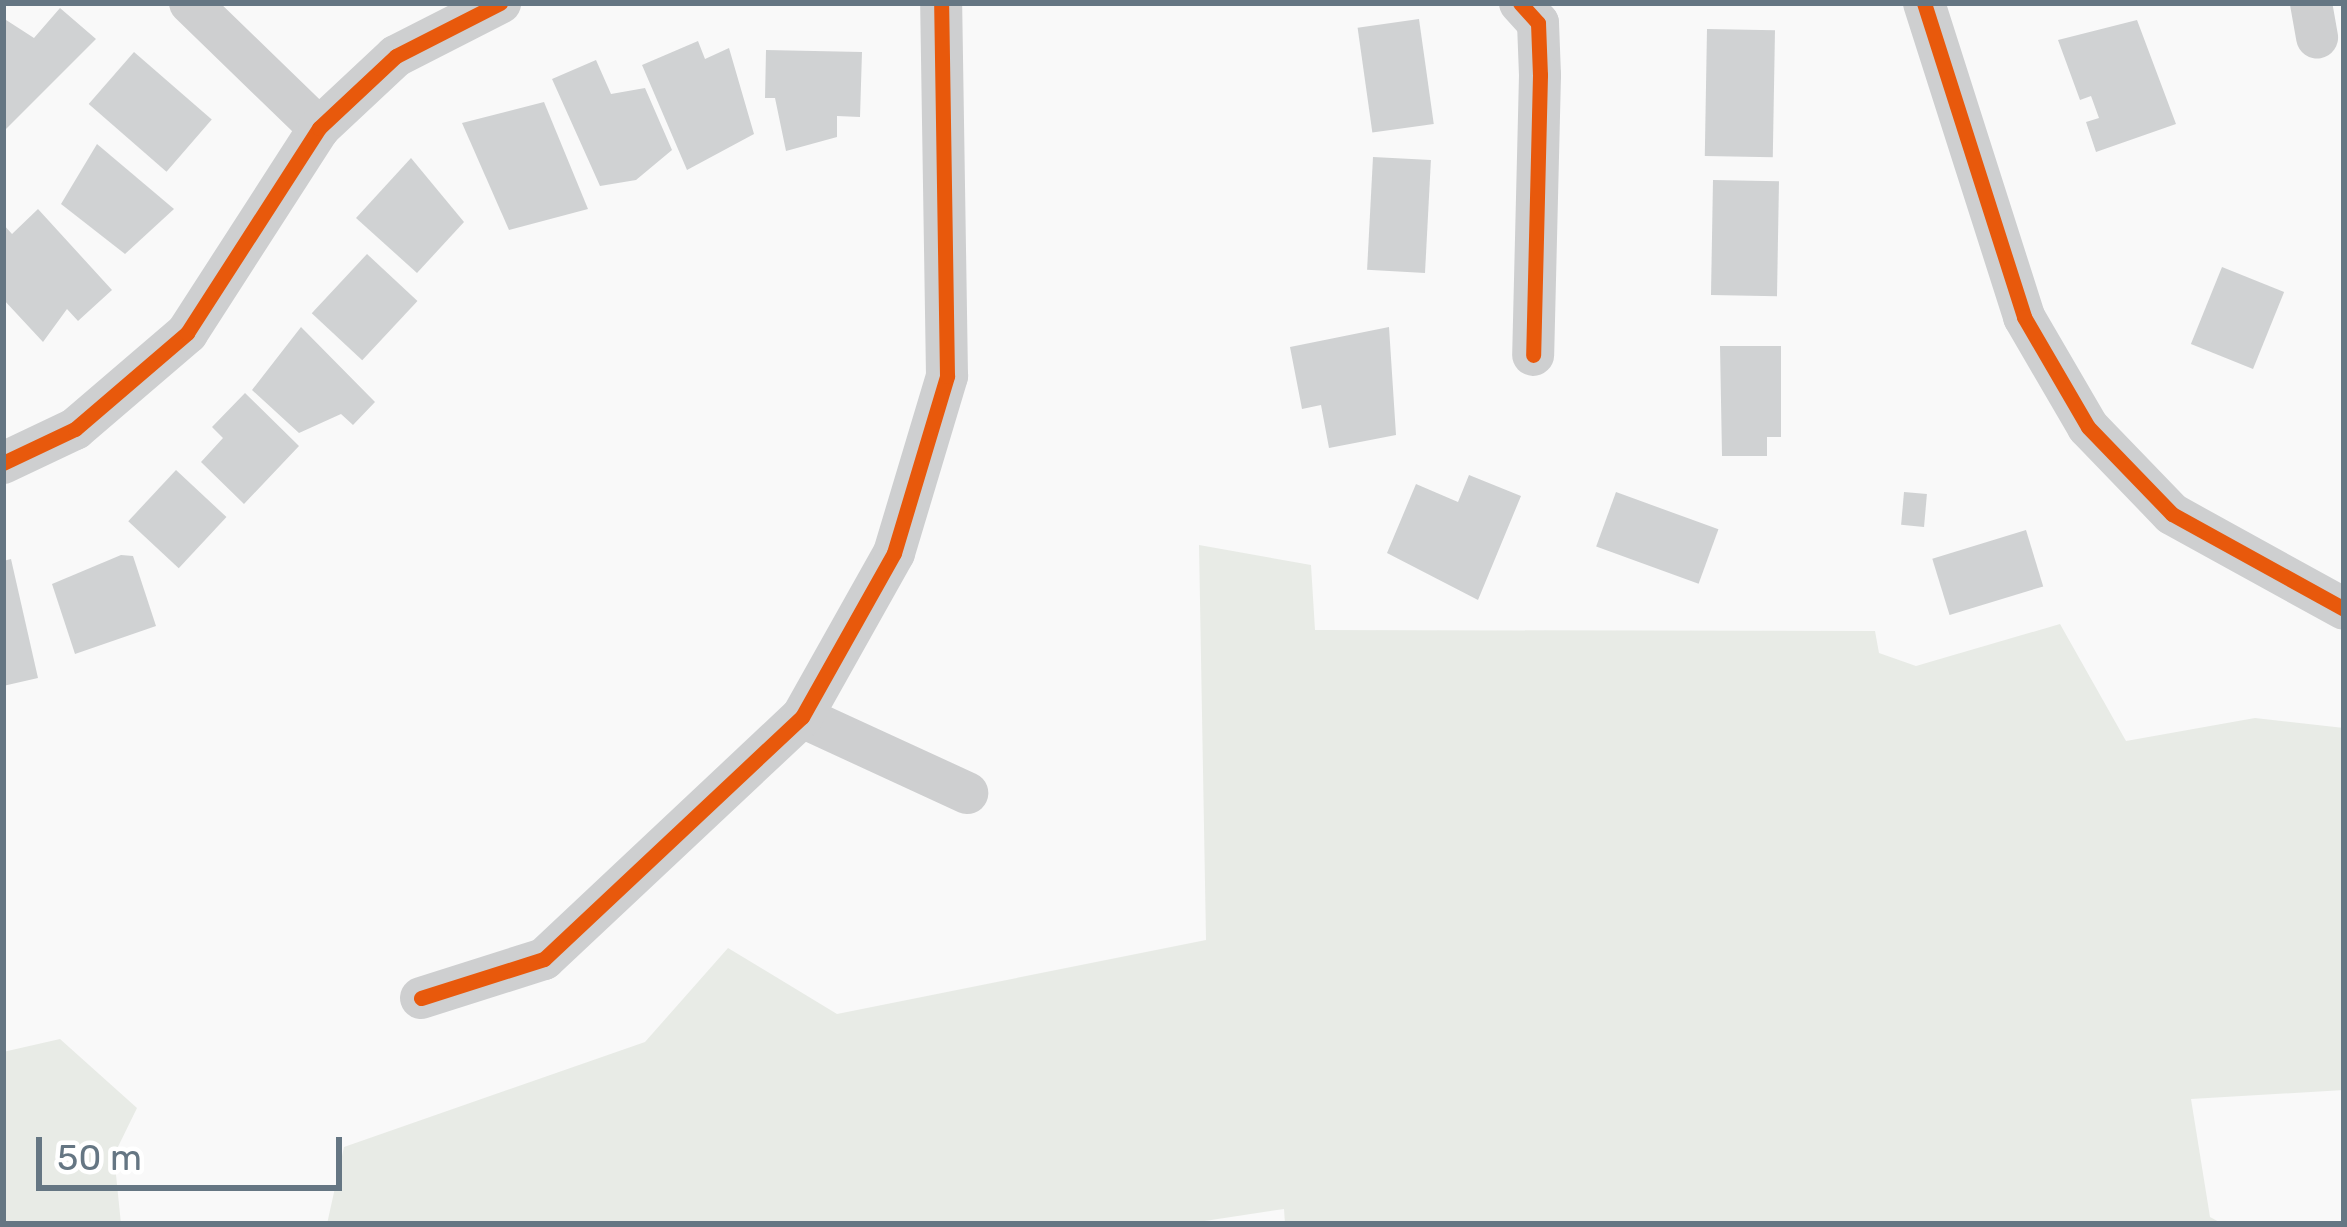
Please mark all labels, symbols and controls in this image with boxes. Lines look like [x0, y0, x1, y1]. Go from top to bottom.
scale bar [42, 1113, 348, 1187]
text: 50 m [57, 1136, 142, 1179]

